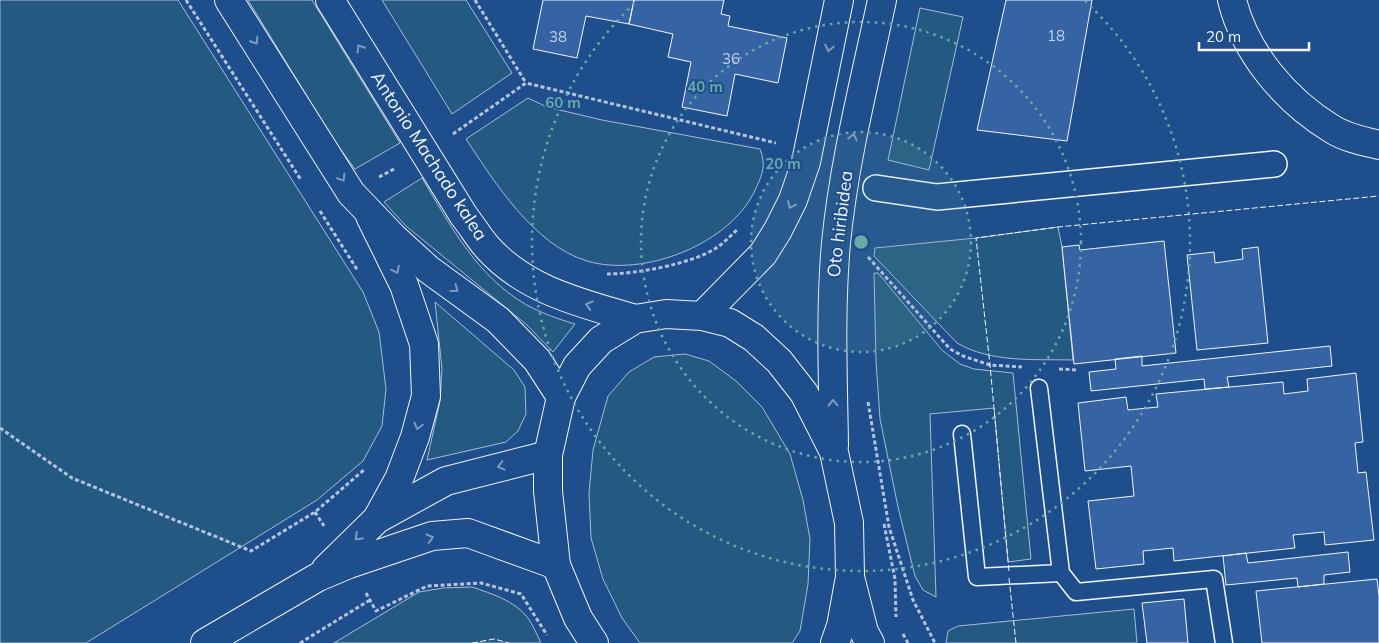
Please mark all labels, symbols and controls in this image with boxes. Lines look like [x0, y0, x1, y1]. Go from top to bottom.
scale bar [1199, 20, 1309, 52]
house number: 18 [1047, 26, 1065, 45]
house number: 38 [549, 27, 567, 46]
text: 20 m [1206, 27, 1241, 46]
one-way arrow [248, 36, 258, 45]
one-way arrow [824, 43, 835, 52]
one-way arrow [357, 44, 366, 53]
house number: 36 [722, 49, 740, 68]
street label: Antonio Machado kalea [366, 67, 493, 245]
text: 40 m [687, 77, 723, 96]
text: 60 m [545, 93, 581, 112]
one-way arrow [847, 133, 858, 141]
text: 20 m [765, 154, 801, 173]
street label: Oto hiribidea [822, 169, 857, 279]
one-way arrow [335, 173, 345, 182]
one-way arrow [786, 200, 797, 209]
centre of rings [852, 233, 870, 251]
one-way arrow [390, 264, 400, 273]
one-way arrow [450, 283, 459, 292]
one-way arrow [585, 300, 593, 310]
one-way arrow [828, 399, 838, 406]
one-way arrow [414, 421, 424, 429]
one-way arrow [496, 460, 505, 471]
one-way arrow [354, 531, 363, 540]
one-way arrow [425, 533, 434, 544]

